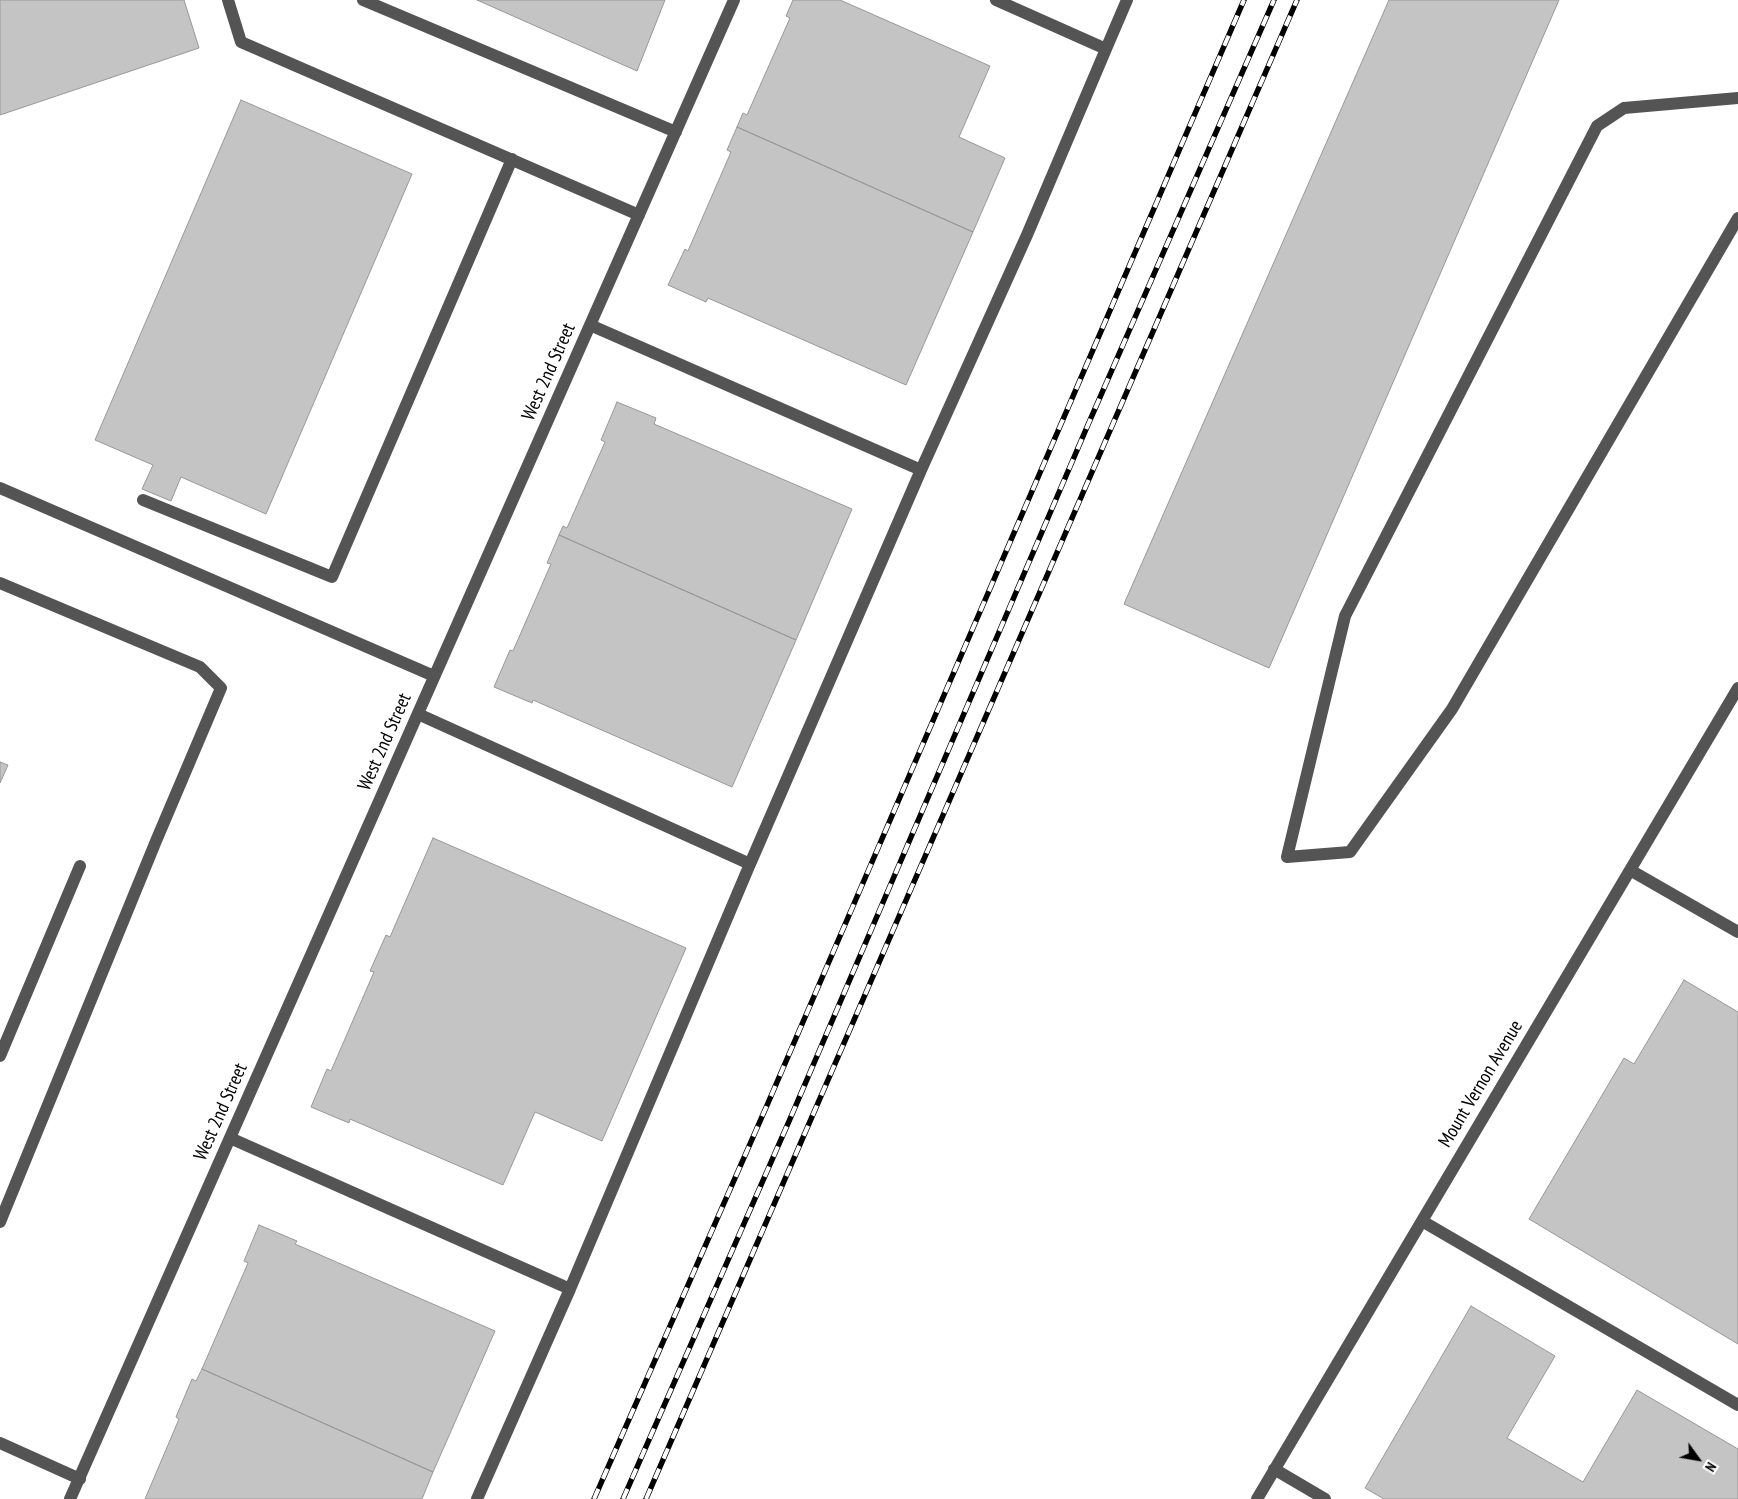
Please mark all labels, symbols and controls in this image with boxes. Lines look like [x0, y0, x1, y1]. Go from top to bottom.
street label: West 2nd Street [517, 320, 581, 424]
street label: West 2nd Street [353, 690, 417, 794]
street label: Mount Vernon Avenue [1434, 1016, 1528, 1152]
street label: West 2nd Street [189, 1060, 253, 1164]
north arrow [1673, 1434, 1723, 1484]
text: N [1701, 1459, 1720, 1475]

